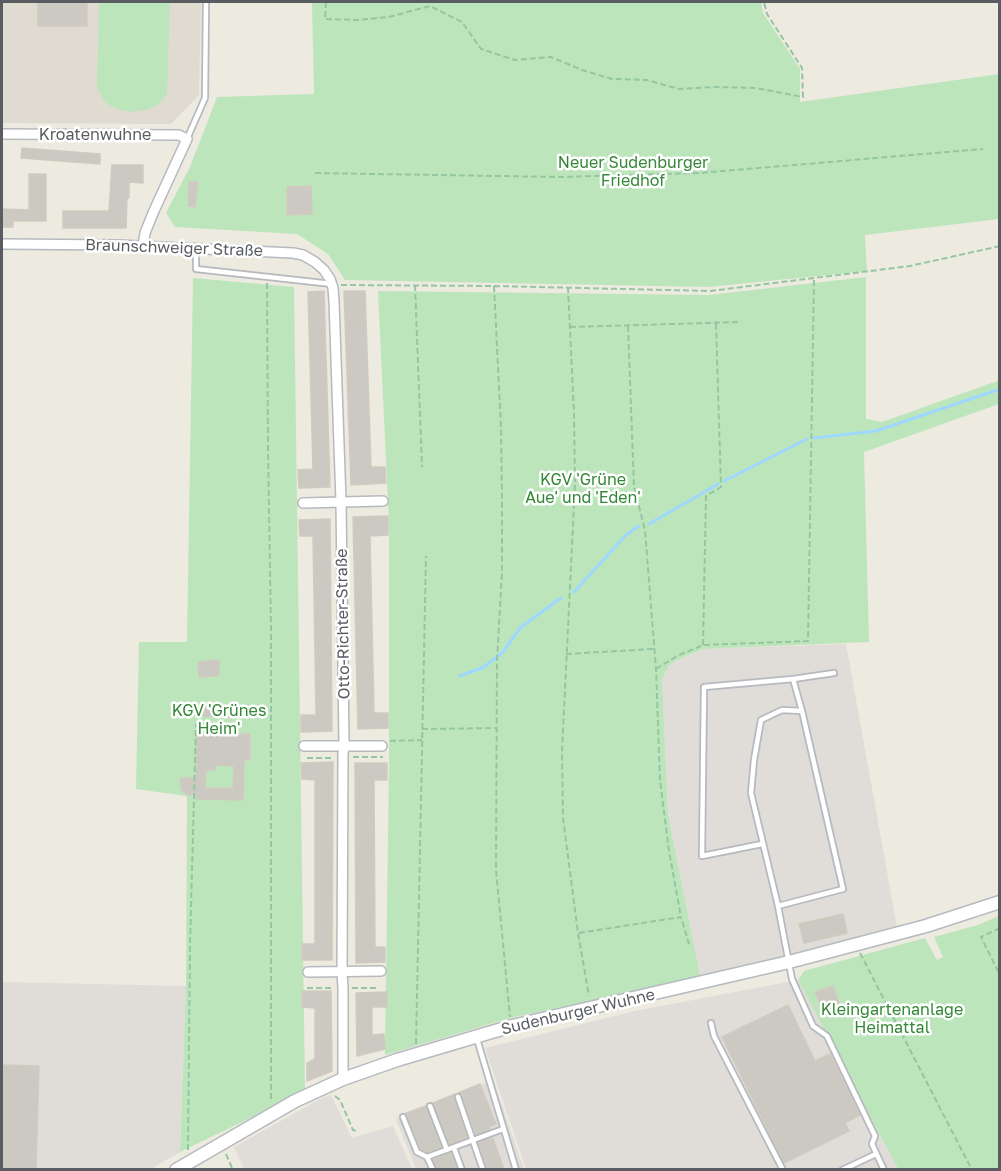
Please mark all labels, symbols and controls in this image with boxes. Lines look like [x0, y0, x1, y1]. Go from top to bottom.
street label: Kroatenwuhne [39, 125, 151, 145]
park label: Neuer Sudenburger Friedhof [558, 153, 708, 191]
street label: Braunschweiger Straße [85, 235, 263, 261]
park label: KGV 'Grüne Aue' und 'Eden' [525, 470, 641, 508]
street label: Otto-Richter-Straße [332, 548, 354, 700]
park label: KGV 'Grünes Heim' [172, 701, 266, 739]
street label: Sudenburger Wuhne [499, 985, 657, 1039]
park label: Kleingartenanlage Heimattal [821, 1000, 963, 1038]

